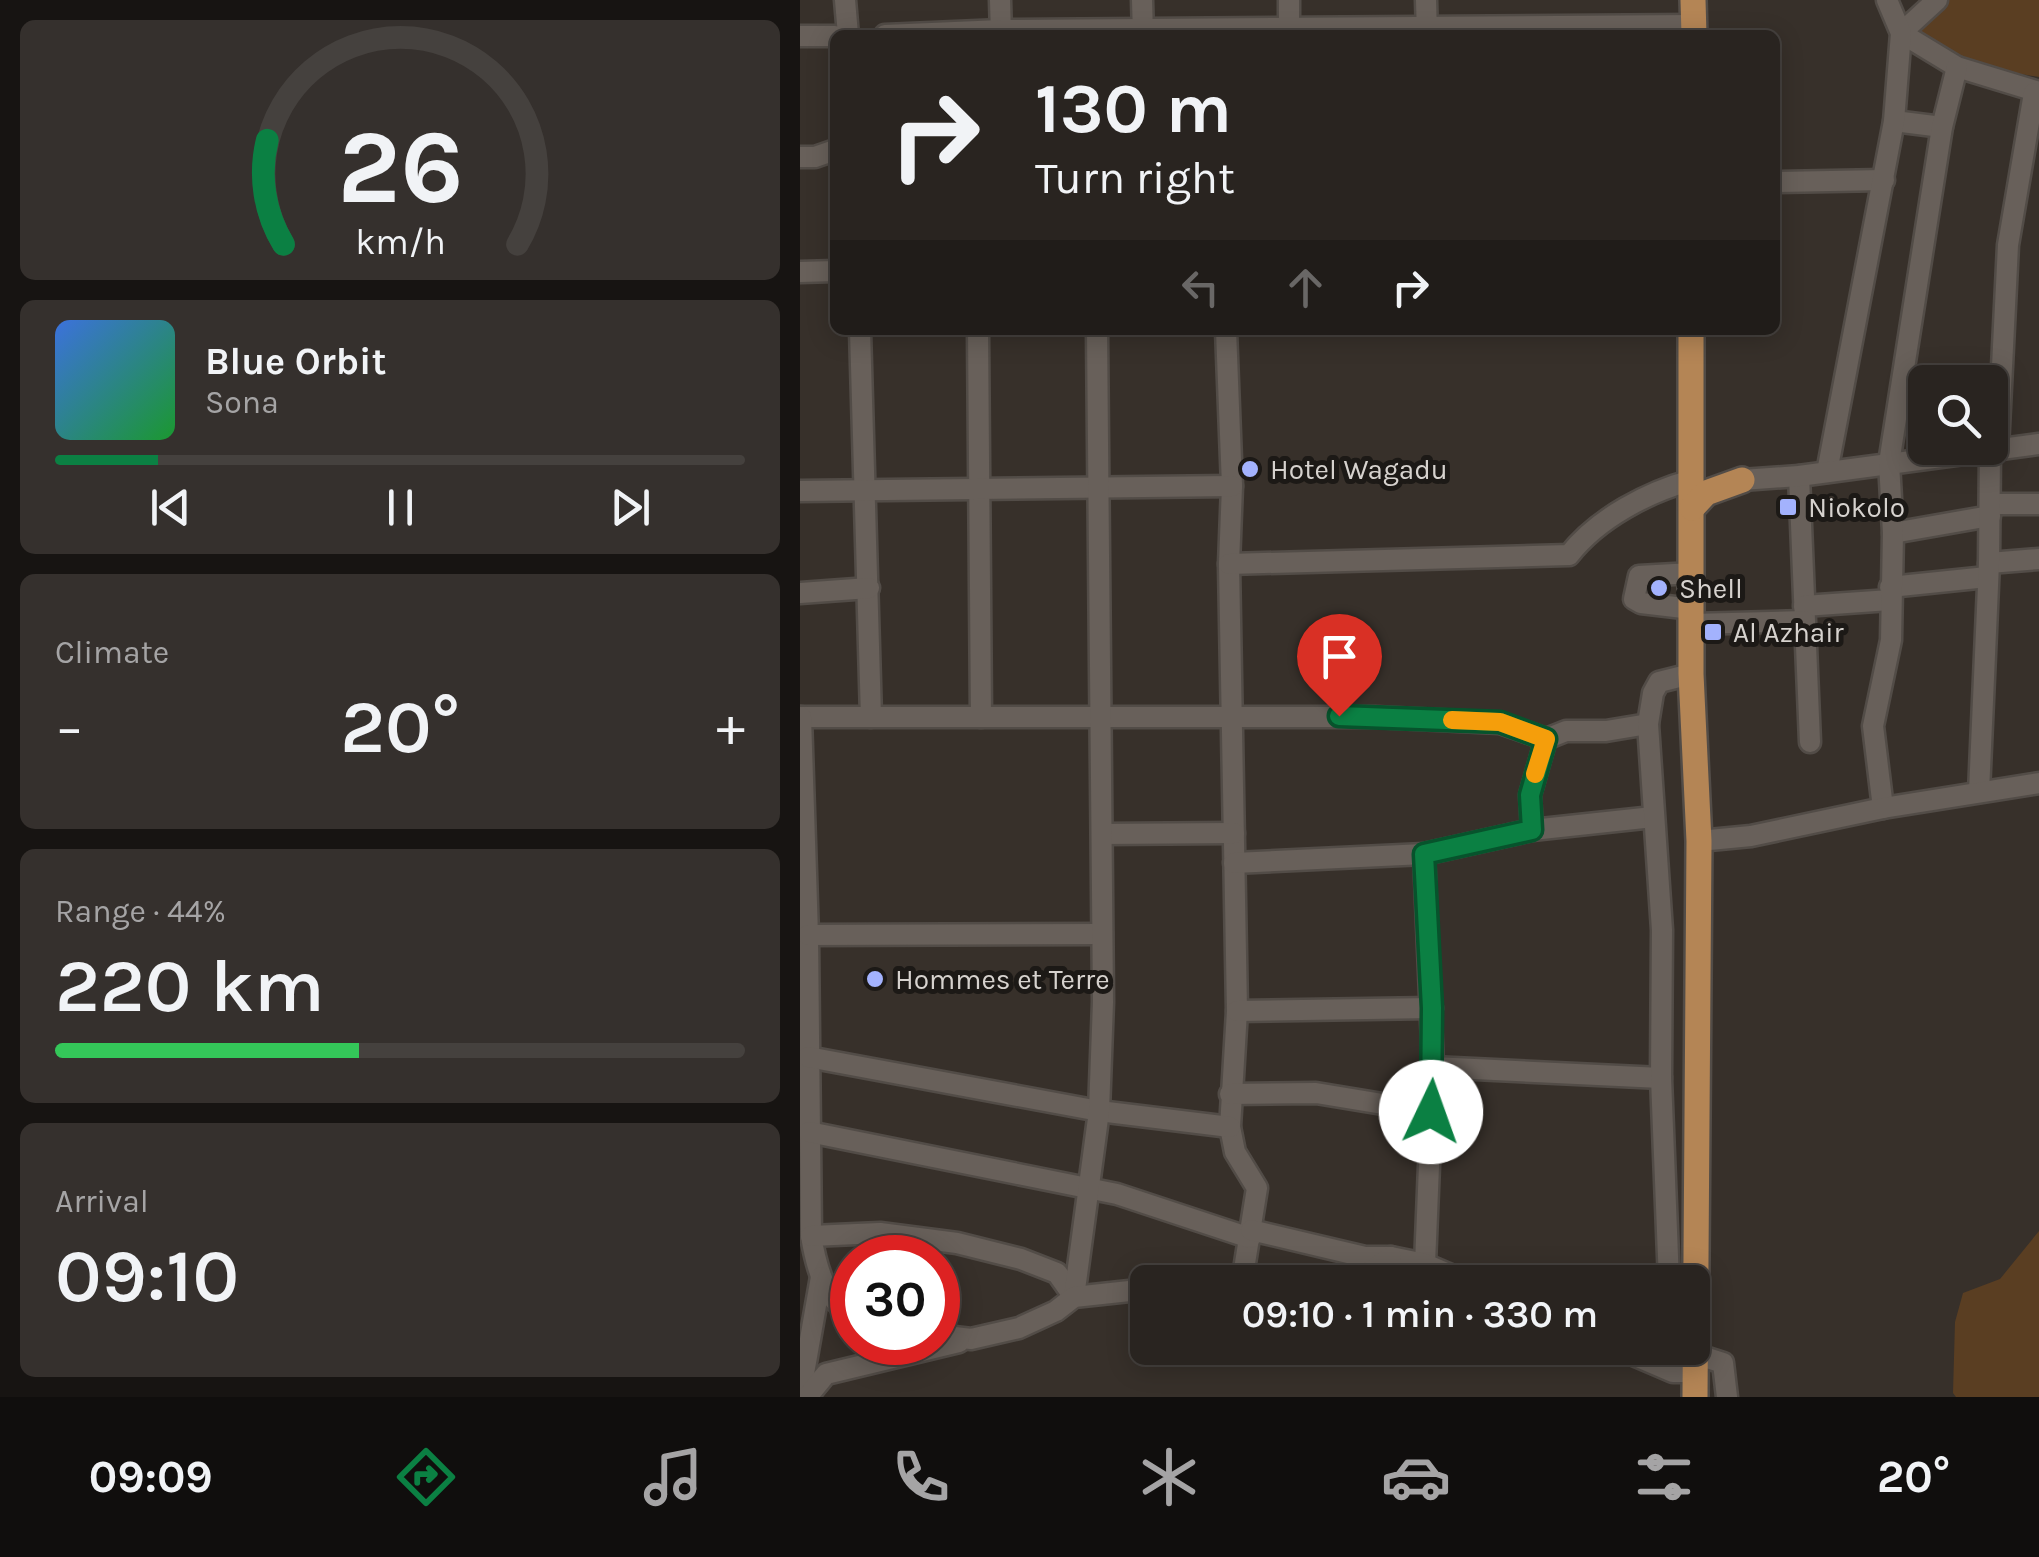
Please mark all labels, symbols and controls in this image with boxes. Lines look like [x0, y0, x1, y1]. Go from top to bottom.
text: 130 m [1035, 68, 1232, 150]
icon: right [870, 70, 1000, 200]
text: 26 [337, 107, 463, 228]
text: Turn right [1035, 152, 1235, 204]
text: km/h [355, 221, 445, 263]
icon: left [1173, 260, 1228, 315]
icon: ahead [1278, 260, 1333, 315]
icon: right [1383, 260, 1438, 315]
text: Blue Orbit [205, 339, 386, 384]
map controls [1908, 365, 2008, 465]
button: search [1908, 365, 2008, 465]
text: Sona [205, 384, 279, 421]
place label: Hotel Wagadu [1270, 453, 1448, 486]
marker: Hotel Wagadu [1239, 458, 1261, 480]
icon: previous [143, 480, 198, 535]
icon: pause [373, 480, 428, 535]
icon: next [603, 480, 658, 535]
place label: Niokolo [1808, 491, 1905, 524]
marker: Niokolo [1777, 496, 1799, 518]
place label: Shell [1679, 572, 1743, 605]
marker: Shell [1648, 577, 1670, 599]
pin [1297, 614, 1382, 717]
place label: Al Azhair [1733, 616, 1845, 649]
marker: Al Azhair [1702, 621, 1724, 643]
icon: arrive [1312, 629, 1367, 684]
text: Climate [55, 634, 169, 671]
text: 20° [340, 683, 460, 771]
text: − [55, 695, 84, 759]
text: + [716, 695, 745, 759]
text: Range · 44% [55, 893, 226, 930]
text: 220 km [55, 942, 325, 1030]
place label: Hommes et Terre [895, 963, 1110, 996]
marker: Hommes et Terre [864, 968, 886, 990]
position arrow [1379, 1060, 1483, 1164]
text: Arrival [55, 1183, 149, 1220]
text: 09:10 [55, 1232, 239, 1320]
speed limit sign: 30 [830, 1235, 960, 1365]
text: 09:10 · 1 min · 330 m [1242, 1292, 1598, 1337]
icon: directions [391, 1442, 461, 1512]
icon: music [638, 1442, 708, 1512]
icon: phone [886, 1442, 956, 1512]
icon: climate [1134, 1442, 1204, 1512]
icon: car [1381, 1442, 1451, 1512]
icon: filters [1629, 1442, 1699, 1512]
text: 09:09 [89, 1451, 213, 1503]
text: 20° [1877, 1451, 1950, 1503]

